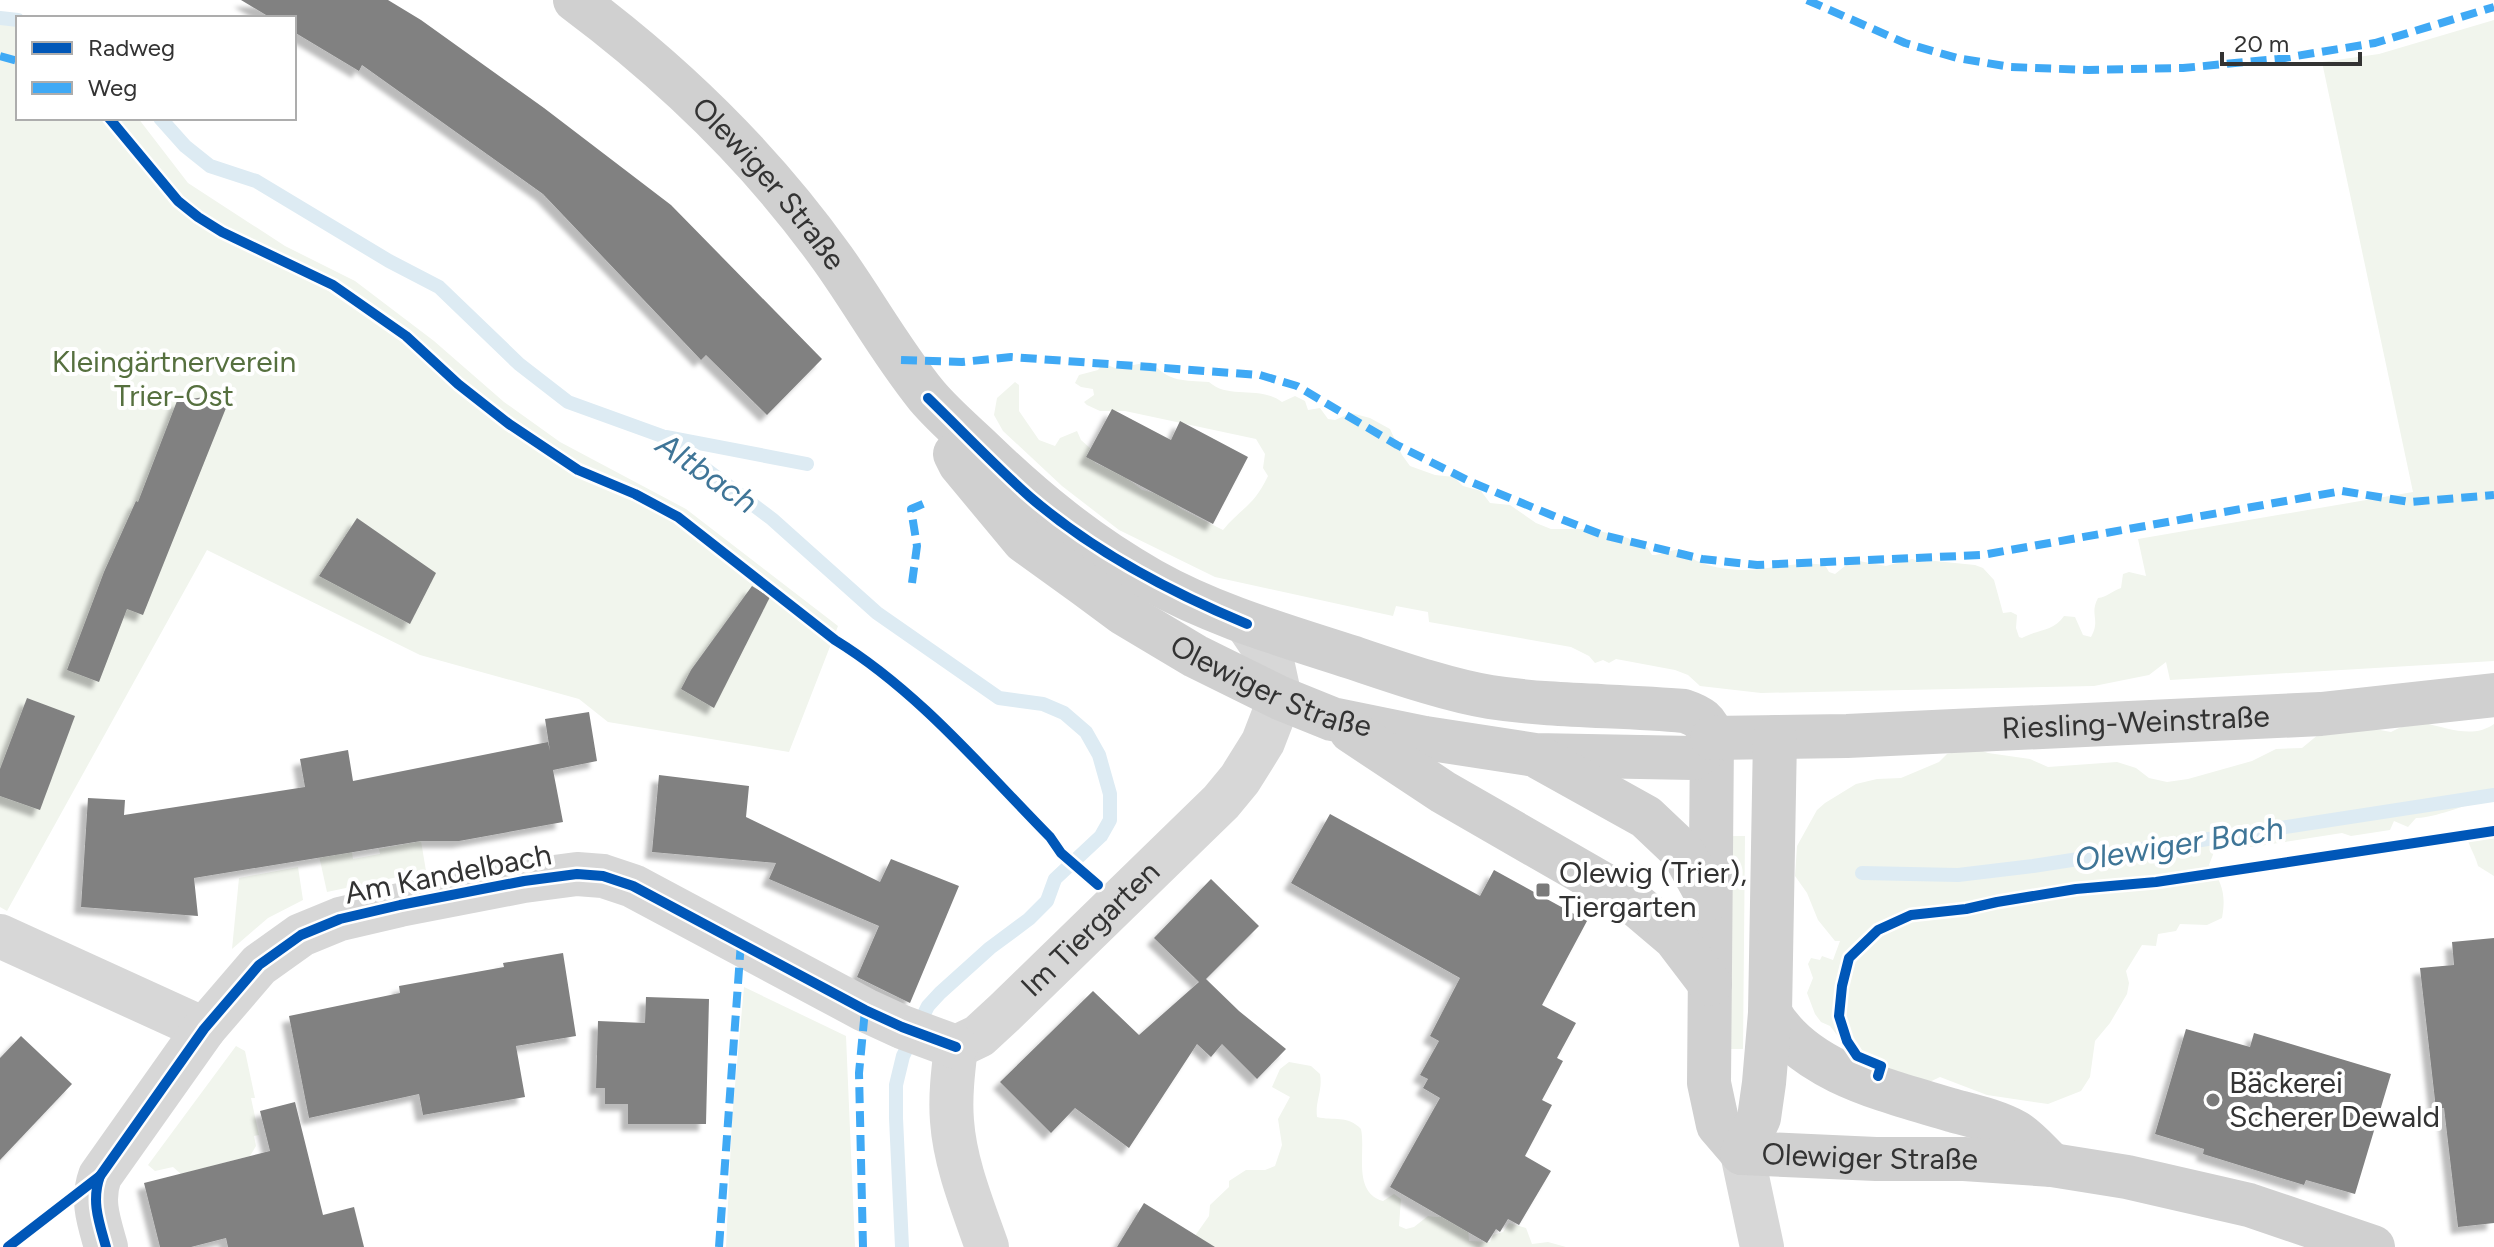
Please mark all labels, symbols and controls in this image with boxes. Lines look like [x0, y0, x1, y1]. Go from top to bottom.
legend [16, 16, 296, 120]
scale bar [2222, 16, 2360, 66]
text: 20 m [2234, 29, 2289, 58]
text: Radweg [88, 33, 175, 62]
text: Weg [88, 73, 137, 102]
street label: Olewiger Straße [685, 89, 854, 277]
park label: Kleingärtnerverein Trier-Ost [52, 343, 296, 414]
water label: Altbach [648, 424, 765, 521]
street label: Olewiger Straße [1164, 626, 1375, 745]
street label: Riesling-Weinstraße [2001, 697, 2271, 747]
water label: Olewiger Bach [2072, 809, 2286, 879]
street label: Am Kandelbach [341, 835, 554, 912]
street label: Im Tiergarten [1013, 853, 1167, 1004]
place label: Olewig (Trier), Tiergarten [1559, 854, 1747, 925]
marker: Olewig (Trier), Tiergarten [1534, 881, 1552, 899]
place label: Bäckerei Scherer Dewald [2229, 1064, 2440, 1135]
marker: Bäckerei Scherer Dewald [2204, 1091, 2222, 1109]
street label: Olewiger Straße [1761, 1135, 1979, 1178]

